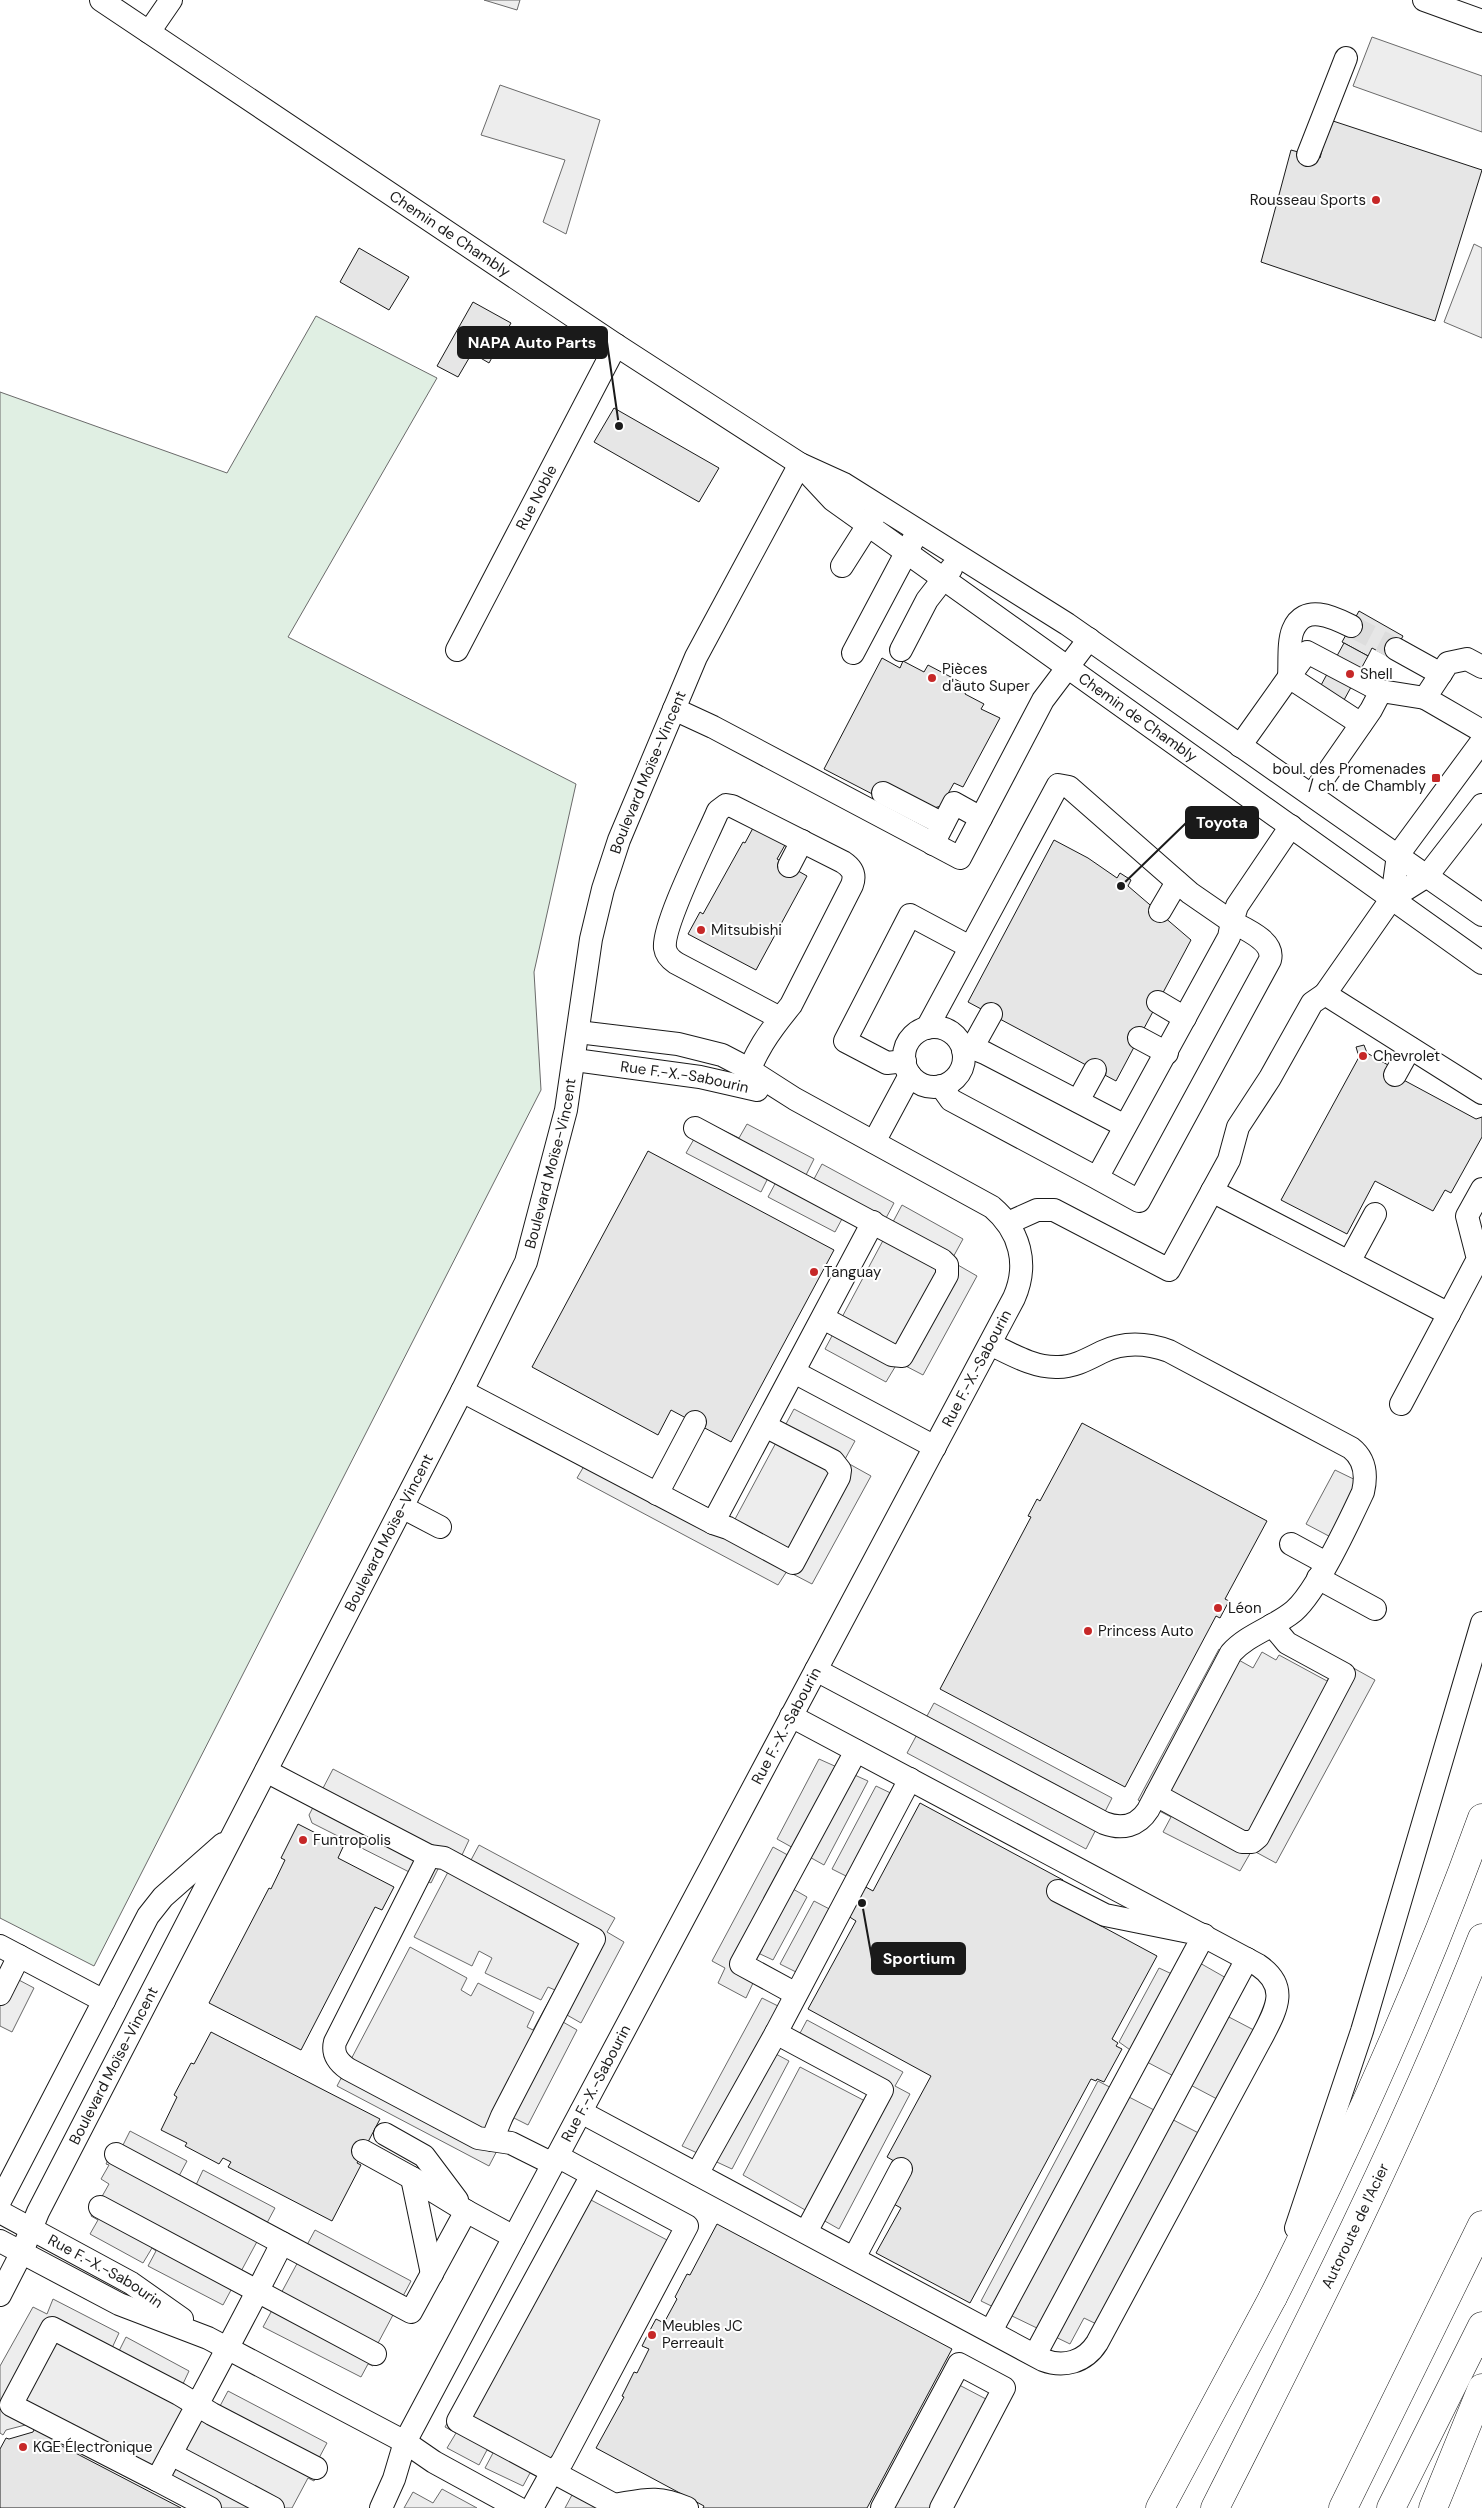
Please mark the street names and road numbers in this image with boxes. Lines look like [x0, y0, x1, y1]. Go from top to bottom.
street label: Chemin de Chambly [386, 186, 515, 282]
street label: Rue Noble [511, 462, 562, 533]
street label: Chemin de Chambly [1074, 668, 1202, 767]
street label: Boulevard Moïse-Vincent [605, 688, 691, 856]
street label: Rue F.-X.-Sabourin [619, 1056, 751, 1098]
street label: Boulevard Moïse-Vincent [520, 1077, 581, 1251]
street label: Rue F.-X.-Sabourin [937, 1306, 1016, 1430]
street label: Boulevard Moïse-Vincent [340, 1450, 438, 1615]
street label: Rue F.-X.-Sabourin [747, 1664, 826, 1788]
street label: Boulevard Moïse-Vincent [65, 1983, 163, 2148]
street label: Rue F.-X.-Sabourin [557, 2021, 635, 2145]
street label: Autoroute de l'Acier [1317, 2160, 1394, 2292]
street label: Rue F.-X.-Sabourin [44, 2230, 167, 2313]

